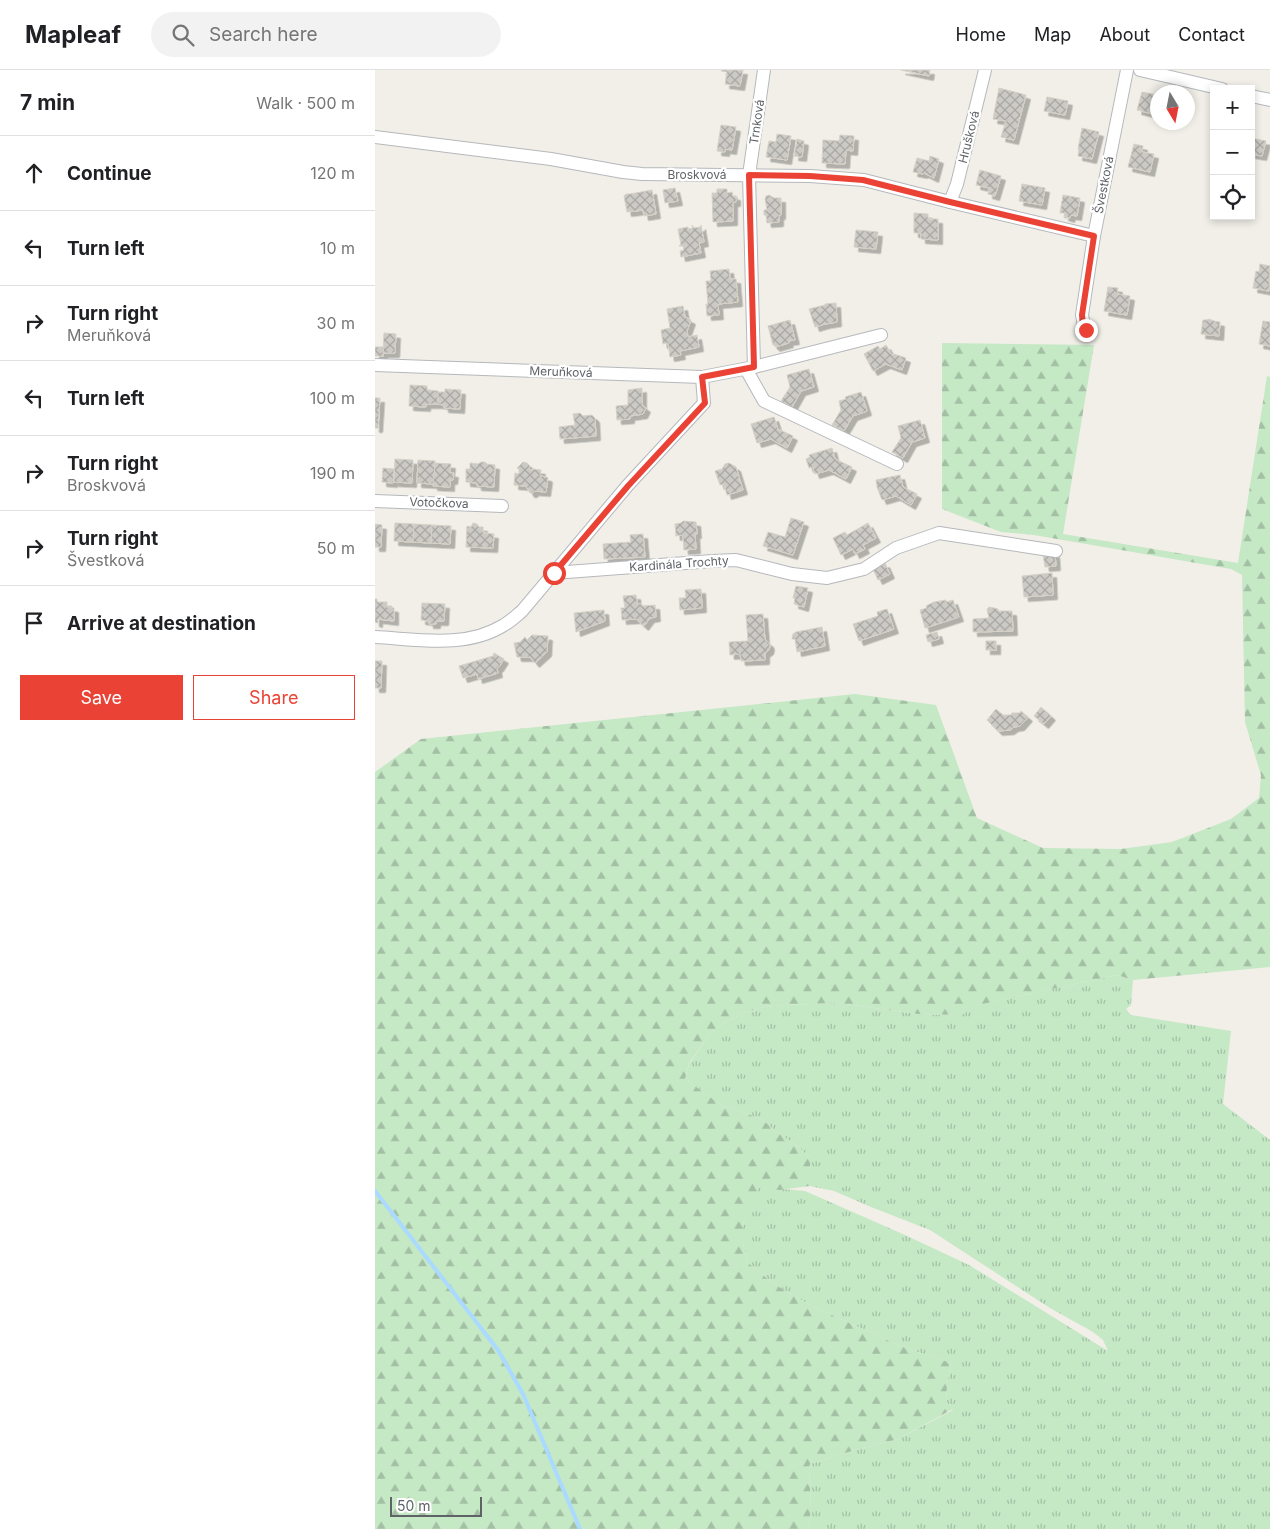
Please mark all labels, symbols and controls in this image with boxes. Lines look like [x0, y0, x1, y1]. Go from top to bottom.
search box [151, 12, 501, 57]
text: Mapleaf [25, 20, 121, 49]
icon: search [169, 21, 197, 49]
text: Search here [209, 23, 318, 46]
text: Home [956, 24, 1006, 45]
text: Map [1034, 24, 1071, 45]
text: About [1099, 24, 1150, 45]
text: Contact [1178, 24, 1245, 45]
north arrow [1150, 85, 1195, 130]
map controls [1210, 85, 1255, 220]
button: + [1210, 85, 1255, 130]
text: 7 min [20, 90, 75, 115]
text: Walk · 500 m [256, 93, 355, 113]
street label: Trnková [746, 98, 767, 146]
street label: Hrušková [955, 109, 982, 165]
button: − [1210, 130, 1255, 175]
street label: Švestková [1091, 155, 1116, 215]
icon: ahead [20, 159, 48, 187]
text: Continue [67, 162, 152, 185]
text: 120 m [310, 163, 355, 183]
street label: Broskvová [667, 167, 727, 182]
button: locate [1210, 175, 1255, 220]
icon: left [20, 234, 48, 262]
text: Turn left [67, 237, 145, 260]
text: 10 m [320, 238, 355, 258]
text: Turn right [67, 302, 158, 325]
icon: right [20, 309, 48, 337]
text: 30 m [317, 313, 355, 333]
route end [1075, 319, 1098, 342]
text: Meruňková [67, 325, 151, 345]
street label: Meruňková [529, 363, 593, 380]
icon: left [20, 384, 48, 412]
text: Turn left [67, 387, 145, 410]
text: 100 m [310, 388, 355, 408]
text: Turn right [67, 452, 158, 475]
icon: right [20, 459, 48, 487]
text: 190 m [310, 463, 355, 483]
text: Broskvová [67, 475, 146, 495]
street label: Votočkova [409, 494, 469, 511]
text: Turn right [67, 527, 158, 550]
icon: right [20, 534, 48, 562]
text: 50 m [317, 538, 355, 558]
text: Švestková [67, 550, 145, 570]
street label: Kardinála Trochty [629, 553, 729, 574]
route start [543, 562, 566, 585]
icon: arrive [20, 609, 48, 637]
text: Arrive at destination [67, 612, 256, 635]
button: Save [20, 675, 183, 720]
button: Share [193, 675, 355, 720]
scale bar [390, 1494, 483, 1517]
text: 50 m [397, 1497, 431, 1514]

